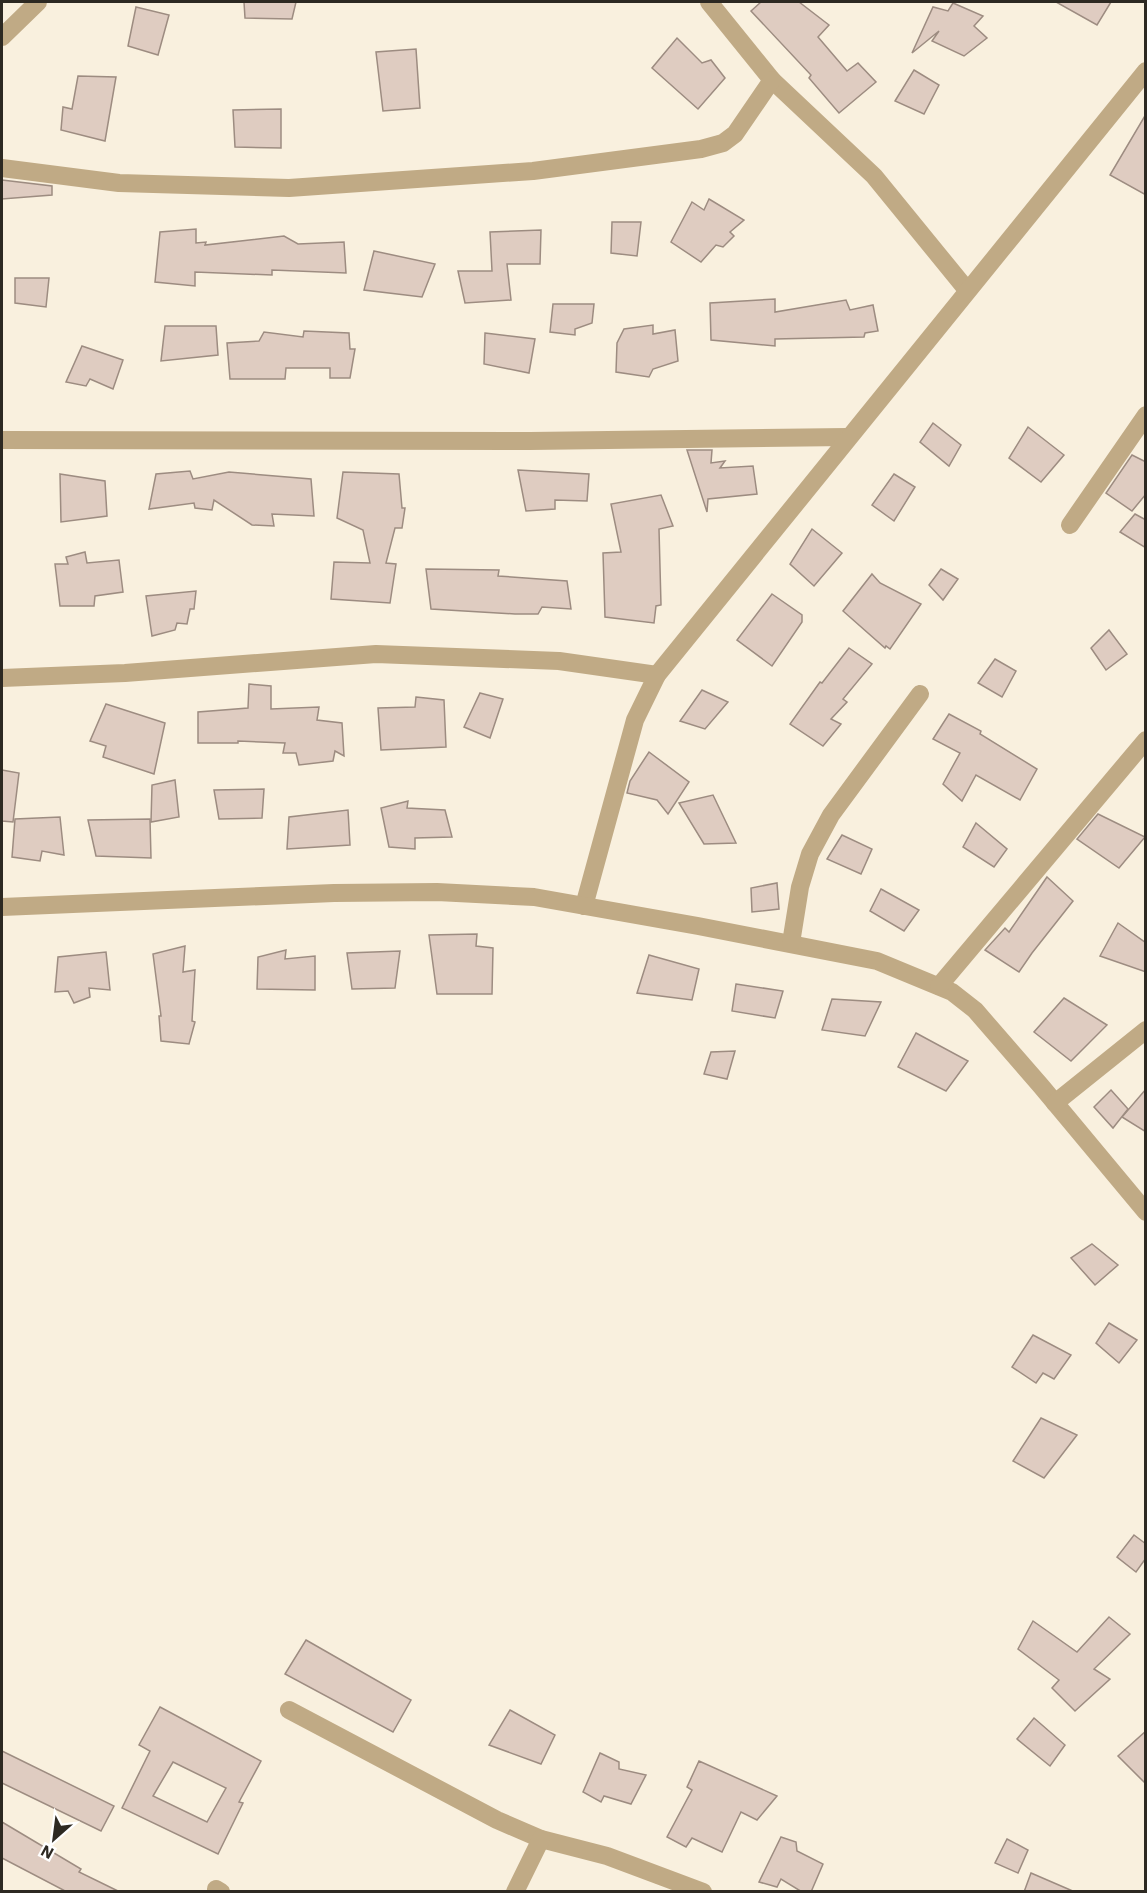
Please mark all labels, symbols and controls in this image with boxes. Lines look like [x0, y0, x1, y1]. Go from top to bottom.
north arrow [24, 1809, 84, 1869]
text: N [37, 1841, 57, 1864]

